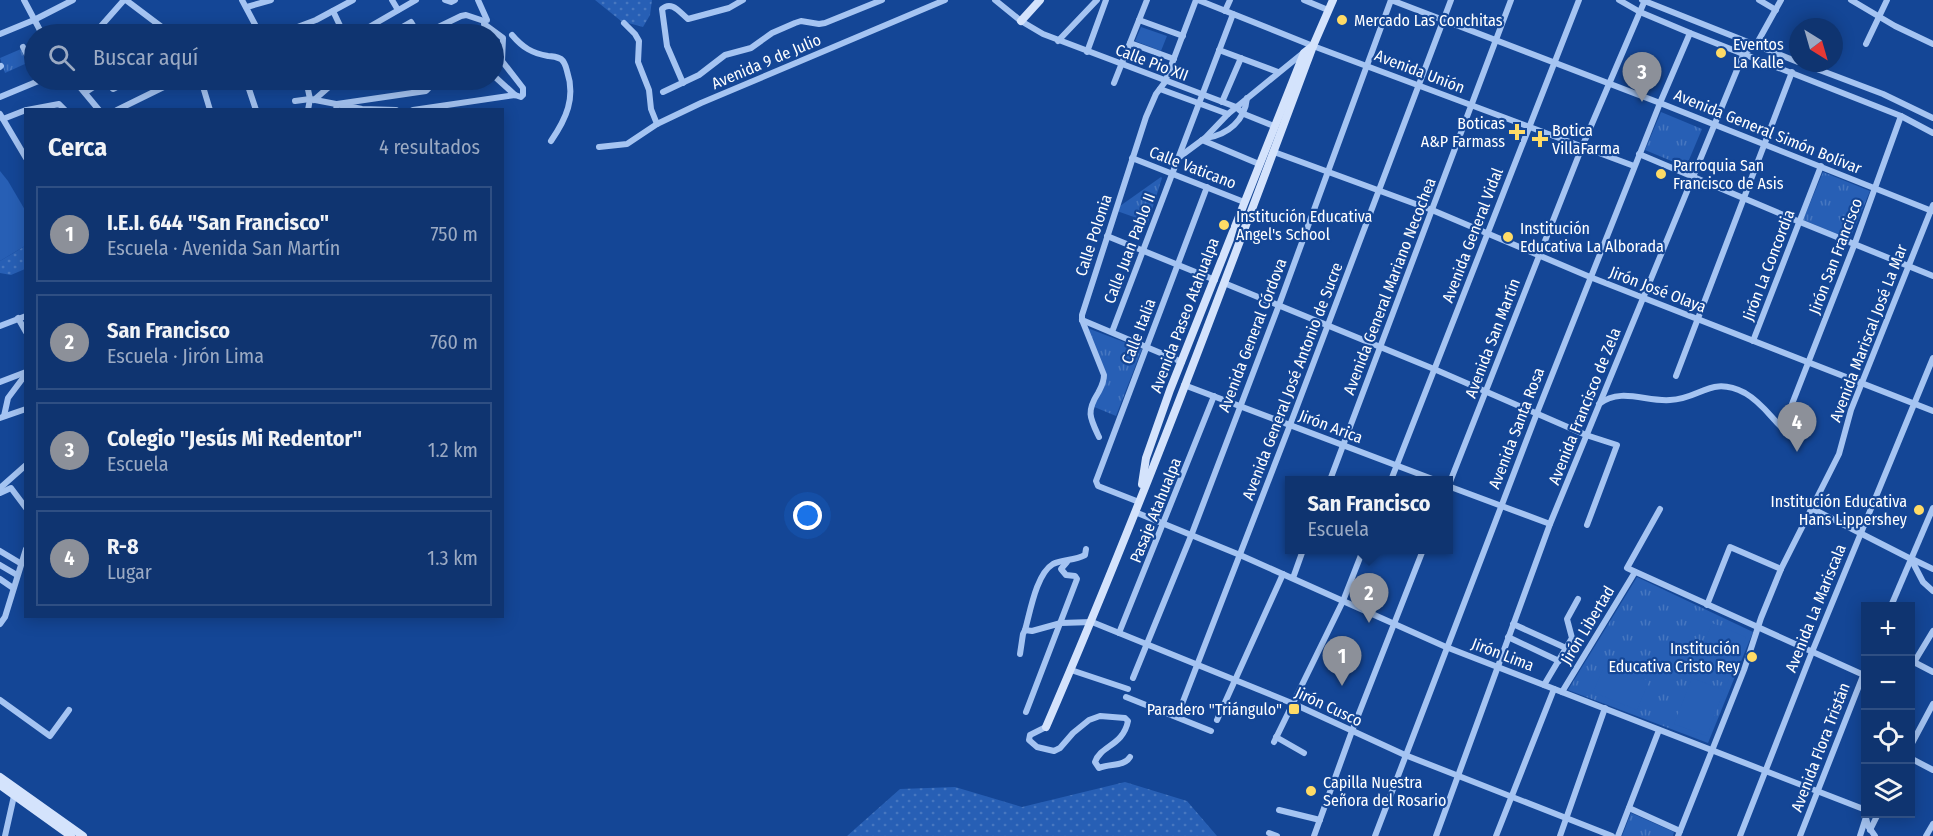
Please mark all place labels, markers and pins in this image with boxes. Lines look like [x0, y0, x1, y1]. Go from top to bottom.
place label: Mercado Las Conchitas [1354, 11, 1503, 30]
marker: Mercado Las Conchitas [1335, 13, 1349, 27]
place label: Eventos La Kalle [1733, 35, 1784, 72]
marker: Eventos La Kalle [1714, 46, 1728, 60]
pin: 3 [1622, 52, 1662, 102]
place label: Boticas A&P Farmass [1421, 114, 1505, 151]
place label: Botica VillaFarma [1552, 121, 1620, 158]
marker: Boticas A&P Farmass [1510, 125, 1524, 139]
marker: Botica VillaFarma [1533, 132, 1547, 146]
place label: Parroquia San Francisco de Asis [1673, 156, 1784, 193]
marker: Parroquia San Francisco de Asis [1654, 167, 1668, 181]
place label: Institución Educativa Angel's School [1236, 207, 1373, 244]
marker: Institución Educativa Angel's School [1217, 218, 1231, 232]
place label: Institución Educativa La Alborada [1520, 219, 1664, 256]
marker: Institución Educativa La Alborada [1501, 230, 1515, 244]
pin: 4 [1778, 402, 1816, 452]
place label: Institución Educativa Hans Lippershey [1771, 492, 1908, 529]
marker: Institución Educativa Hans Lippershey [1912, 503, 1926, 517]
pin: 2 [1350, 574, 1388, 623]
pin: 1 [1322, 636, 1362, 686]
place label: Institución Educativa Cristo Rey [1609, 639, 1741, 676]
marker: Institución Educativa Cristo Rey [1745, 650, 1759, 664]
place label: Paradero "Triángulo" [1147, 700, 1282, 719]
marker: Paradero "Triángulo" [1287, 702, 1301, 716]
place label: Capilla Nuestra Señora del Rosario [1323, 773, 1446, 810]
marker: Capilla Nuestra Señora del Rosario [1304, 784, 1318, 798]

